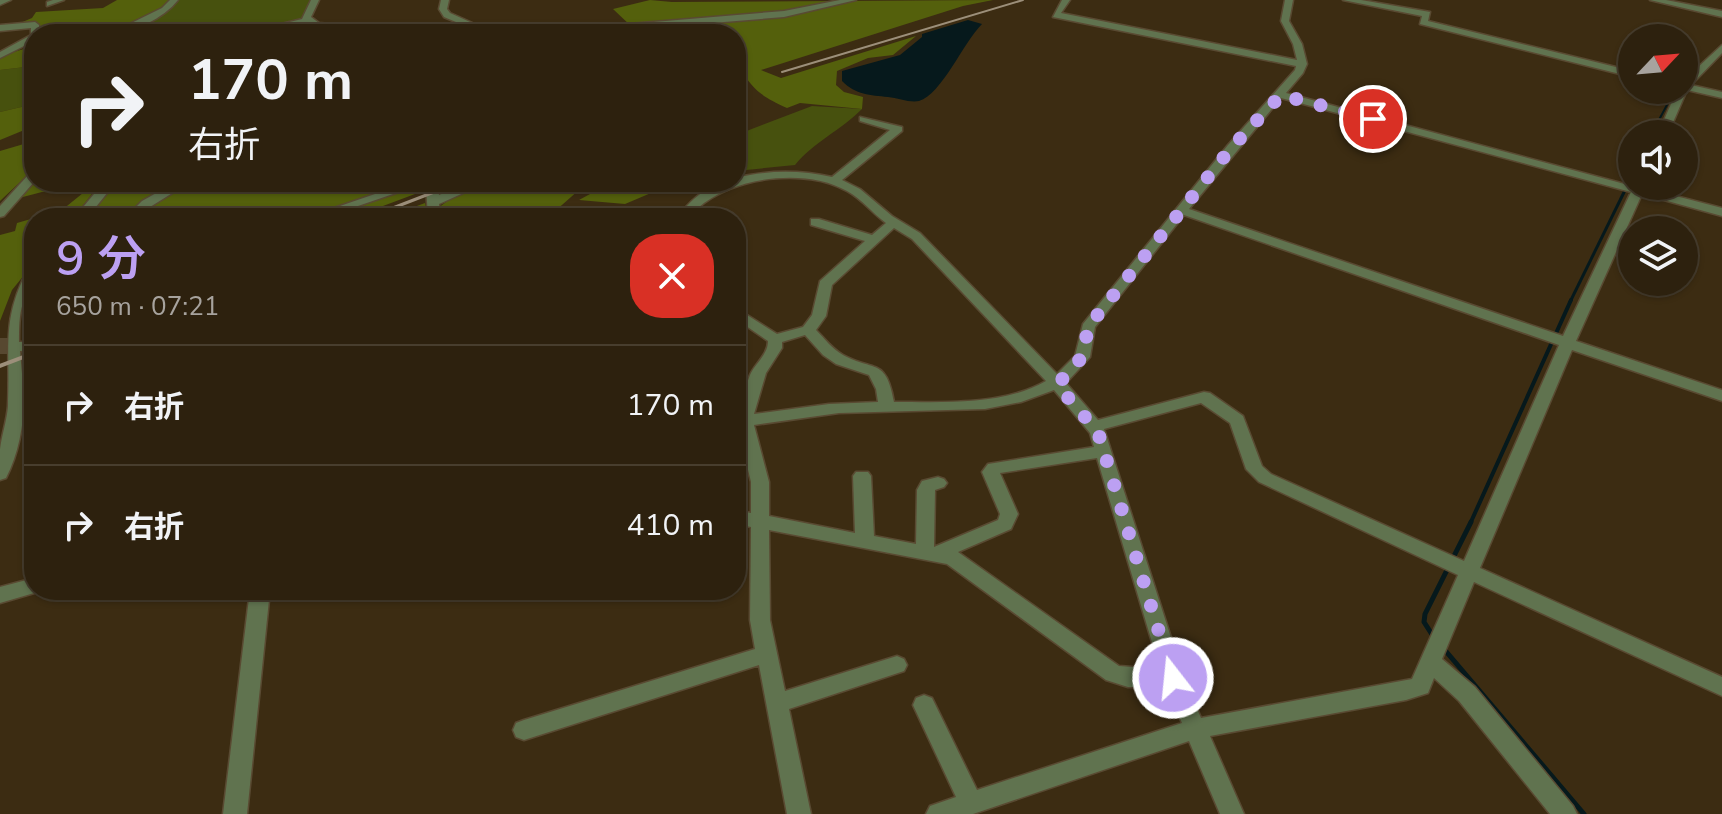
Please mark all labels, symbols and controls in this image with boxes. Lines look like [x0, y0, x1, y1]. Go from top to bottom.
north arrow [1618, 24, 1698, 104]
map controls [1618, 24, 1698, 296]
text: 170 m [188, 42, 353, 119]
icon: right [56, 56, 160, 160]
pin [1339, 85, 1407, 153]
icon: arrive [1351, 97, 1395, 141]
button: sound [1618, 120, 1698, 200]
text: 右折 [188, 121, 260, 170]
button: layers [1618, 216, 1698, 296]
text: 9 分 [56, 226, 145, 292]
button: close [630, 234, 714, 318]
text: 650 m · 07:21 [56, 289, 219, 324]
icon: right [56, 383, 100, 427]
text: 170 m [627, 385, 714, 426]
text: 右折 [124, 387, 184, 428]
icon: right [56, 503, 100, 547]
text: 410 m [627, 505, 714, 546]
text: 右折 [124, 507, 184, 548]
position arrow [1131, 636, 1215, 720]

